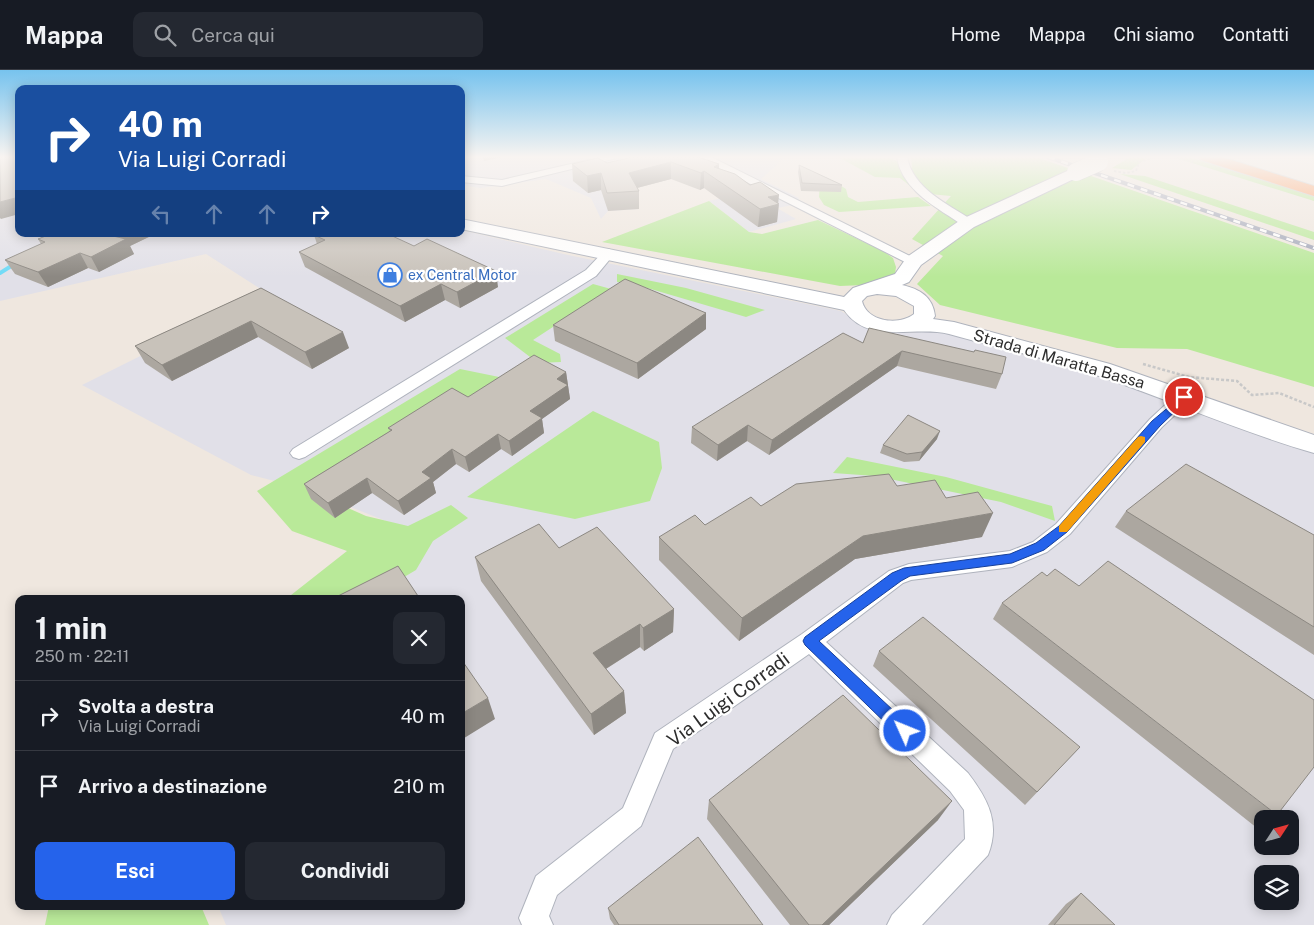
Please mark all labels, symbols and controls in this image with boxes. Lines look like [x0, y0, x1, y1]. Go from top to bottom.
search box [133, 12, 483, 57]
text: Mappa [25, 21, 103, 49]
icon: search [151, 21, 179, 49]
text: Cerca qui [191, 24, 275, 46]
text: Home [951, 24, 1000, 45]
text: Mappa [1028, 24, 1086, 45]
text: Chi siamo [1114, 24, 1194, 45]
text: Contatti [1222, 24, 1289, 45]
text: 40 m [118, 104, 203, 145]
icon: right [35, 105, 100, 170]
text: Via Luigi Corradi [118, 146, 287, 172]
icon: left [147, 200, 175, 228]
icon: ahead [200, 200, 228, 228]
icon: ahead [253, 200, 281, 228]
icon: right [306, 200, 334, 228]
shop icon: ex Central Motor [377, 262, 403, 288]
place label: ex Central Motor [408, 267, 517, 283]
street label: Strada di Maratta Bassa [971, 325, 1147, 393]
pin [1163, 376, 1205, 418]
icon: arrive [1170, 383, 1198, 411]
text: 1 min [35, 610, 107, 646]
button: close [393, 612, 445, 664]
text: 250 m · 22:11 [35, 647, 129, 666]
street label: Via Luigi Corradi [663, 647, 793, 751]
text: Svolta a destra [78, 695, 214, 717]
icon: right [35, 702, 63, 730]
position arrow [878, 704, 930, 756]
text: 40 m [400, 705, 445, 727]
text: Via Luigi Corradi [78, 717, 201, 736]
icon: arrive [35, 772, 63, 800]
text: Arrivo a destinazione [78, 775, 267, 797]
text: 210 m [393, 775, 445, 797]
north arrow [1254, 810, 1299, 855]
map controls [1254, 810, 1299, 910]
button: Esci [35, 842, 235, 900]
button: Condividi [245, 842, 445, 900]
button: layers [1254, 865, 1299, 910]

